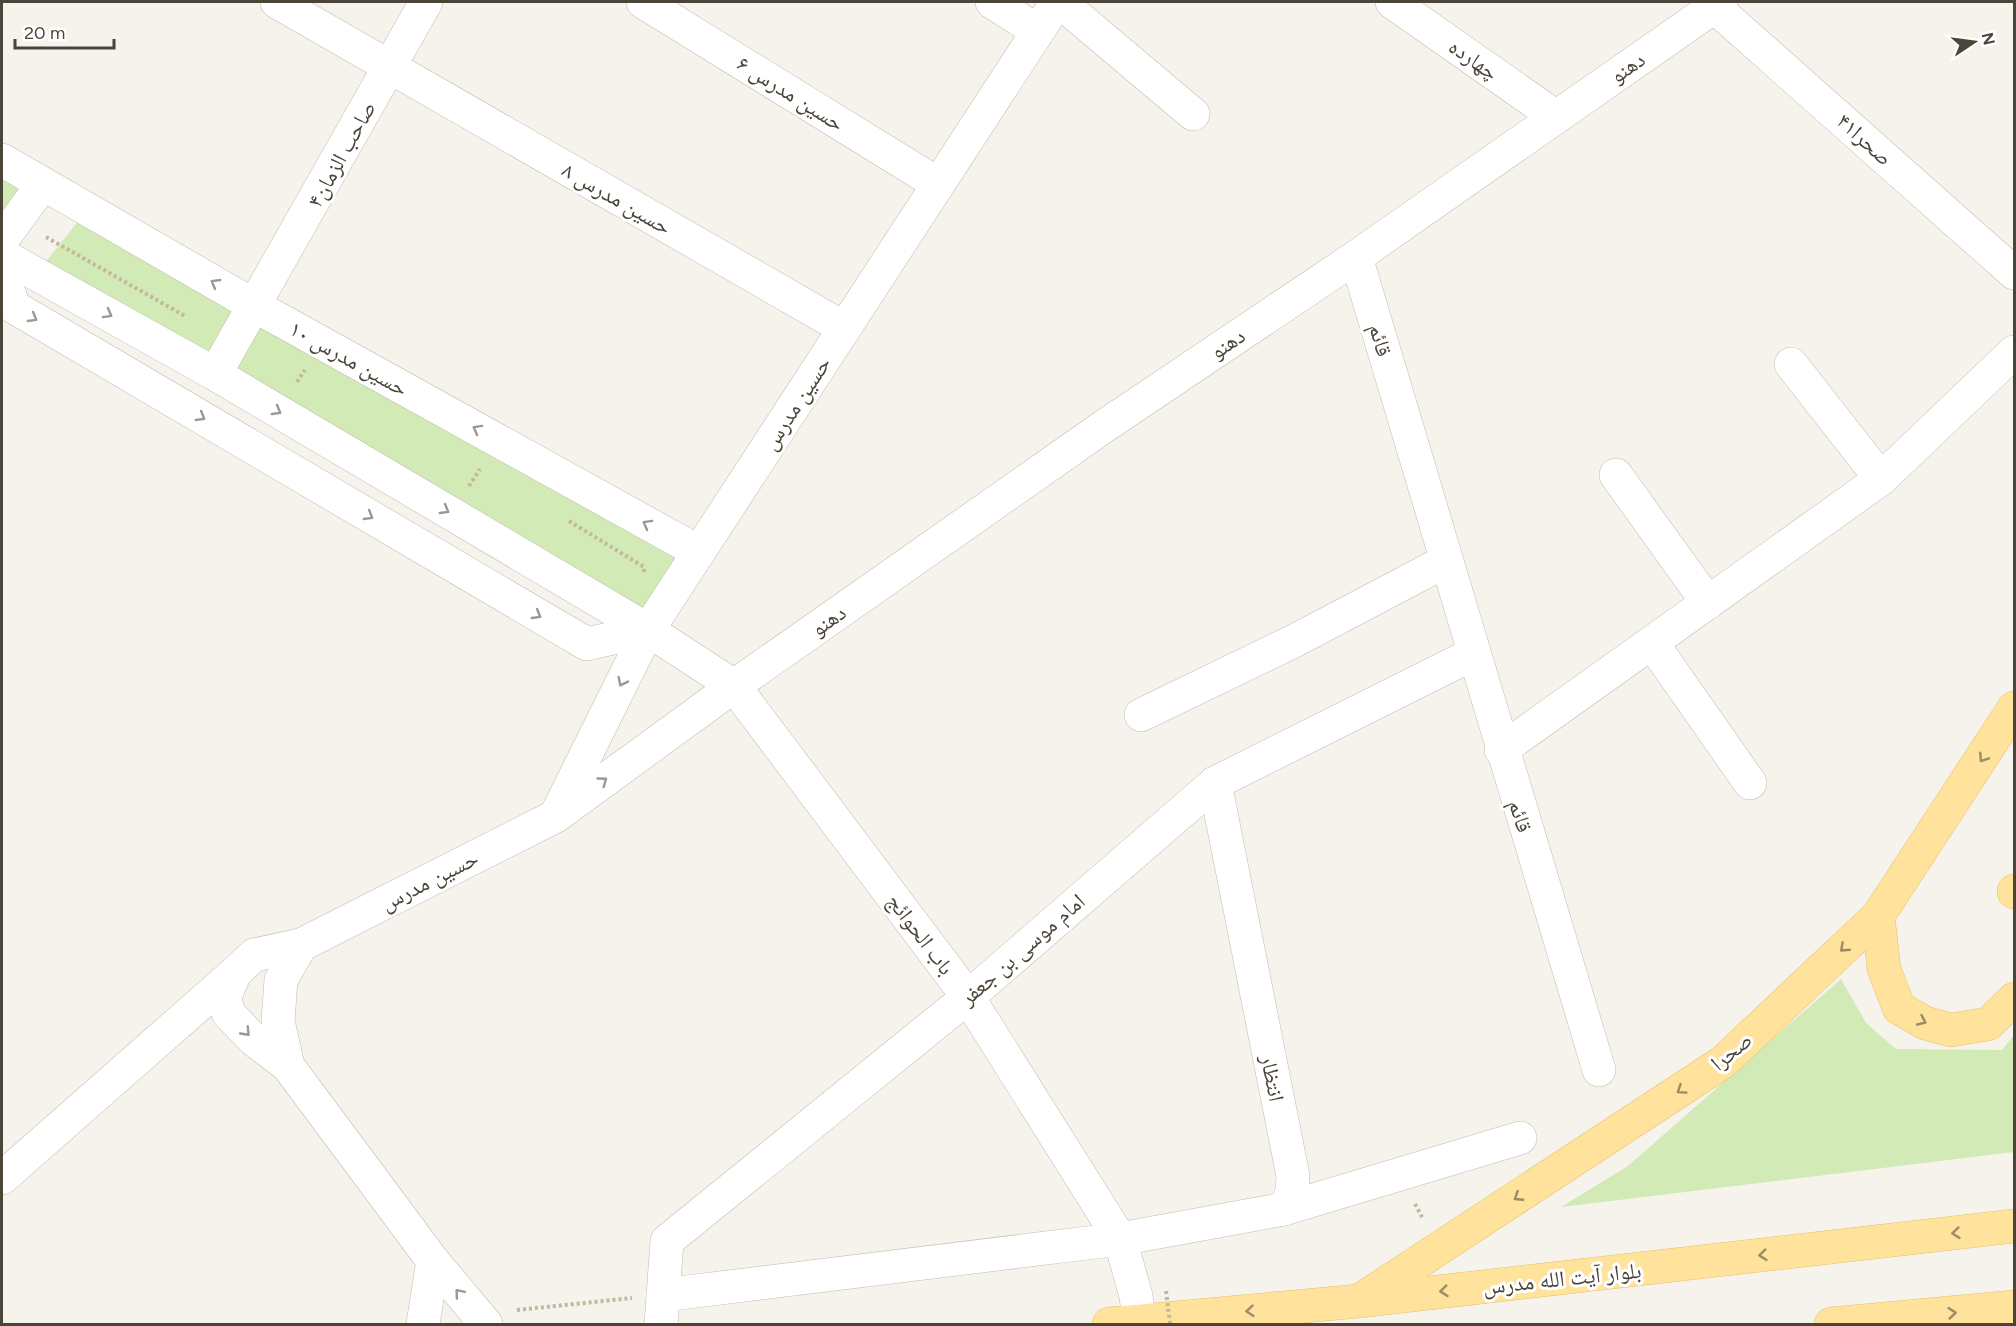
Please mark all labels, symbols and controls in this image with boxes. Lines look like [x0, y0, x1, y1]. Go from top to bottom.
scale bar [15, 12, 114, 50]
north arrow [1944, 12, 2004, 72]
text: 20 m [24, 22, 65, 44]
text: N [1977, 31, 1999, 47]
street label: چهارده [1444, 33, 1504, 86]
street label: دهنو [1604, 46, 1650, 89]
street label: حسین مدرس ۶ [732, 50, 849, 137]
street label: صاحب الزمان۴ [301, 96, 382, 212]
street label: صحرا۴۱ [1831, 107, 1898, 171]
street label: حسین مدرس ۸ [557, 156, 676, 240]
one-way arrow [211, 279, 221, 290]
one-way arrow [101, 307, 112, 319]
one-way arrow [27, 310, 37, 322]
street label: حسین مدرس ۱۰ [285, 315, 413, 402]
street label: قائم [1362, 321, 1398, 360]
street label: دهنو [1204, 322, 1250, 365]
street label: حسین مدرس [756, 351, 837, 455]
one-way arrow [271, 403, 281, 415]
one-way arrow [195, 409, 205, 421]
one-way arrow [473, 425, 483, 436]
one-way arrow [439, 502, 449, 514]
one-way arrow [363, 508, 373, 520]
one-way arrow [643, 520, 654, 531]
street label: دهنو [805, 599, 851, 642]
one-way arrow [531, 607, 541, 619]
one-way arrow [618, 676, 630, 687]
one-way arrow [1979, 751, 1990, 762]
one-way arrow [597, 778, 608, 789]
street label: قائم [1502, 797, 1538, 836]
street label: حسین مدرس [376, 844, 483, 917]
street label: باب الحوائج [881, 888, 960, 980]
street label: امام موسی بن جعفر [953, 888, 1091, 1013]
one-way arrow [1840, 941, 1850, 952]
one-way arrow [1916, 1013, 1927, 1025]
one-way arrow [238, 1024, 249, 1035]
street label: صحرا [1705, 1026, 1758, 1077]
street label: انتظار [1255, 1051, 1290, 1104]
one-way arrow [1677, 1083, 1688, 1094]
one-way arrow [1514, 1190, 1525, 1201]
one-way arrow [1952, 1226, 1961, 1239]
one-way arrow [1758, 1248, 1767, 1261]
street label: بلوار آیت الله مدرس [1482, 1257, 1643, 1300]
one-way arrow [1439, 1284, 1448, 1297]
one-way arrow [456, 1289, 467, 1300]
one-way arrow [1245, 1304, 1254, 1317]
one-way arrow [1947, 1307, 1956, 1320]

